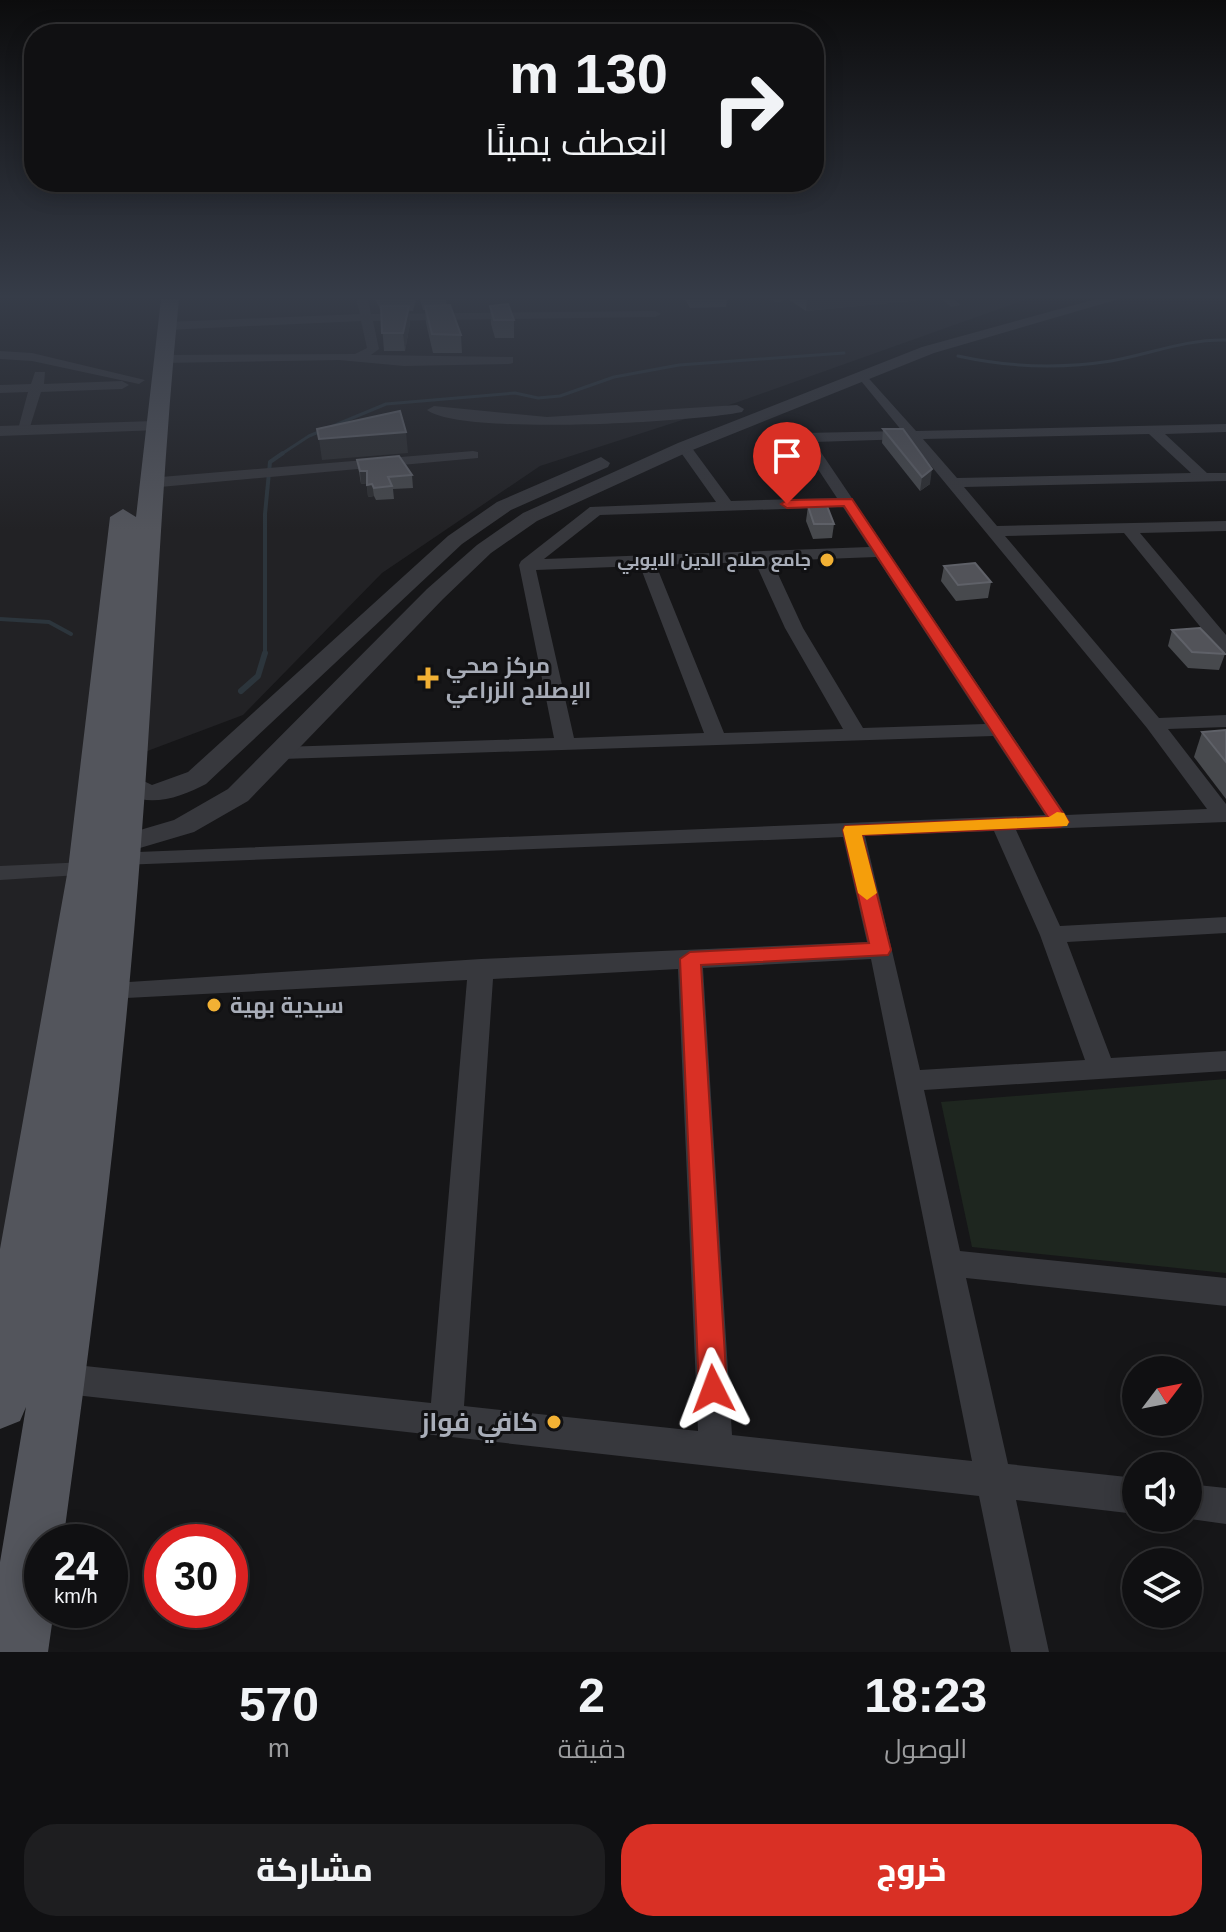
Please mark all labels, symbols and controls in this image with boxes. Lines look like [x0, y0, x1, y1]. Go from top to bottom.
text: 130 m [509, 42, 668, 105]
icon: right [696, 56, 800, 160]
text: انعطف يمينًا [485, 122, 668, 163]
pin [753, 422, 821, 504]
icon: arrive [765, 434, 809, 478]
place label: جامع صلاح الدين الايوبي [617, 550, 811, 575]
marker: جامع صلاح الدين الايوبي [818, 551, 836, 569]
place label: مركز صحي الإصلاح الزراعي [446, 653, 591, 708]
marker: مركز صحي الإصلاح الزراعي [417, 667, 439, 689]
place label: سيدية بهية [230, 993, 344, 1019]
marker: سيدية بهية [205, 996, 223, 1014]
position arrow [671, 1347, 755, 1431]
north arrow [1122, 1356, 1202, 1436]
map controls [1122, 1356, 1202, 1628]
place label: كافي فواز [420, 1407, 538, 1443]
marker: كافي فواز [545, 1413, 563, 1431]
button: sound [1122, 1452, 1202, 1532]
speed limit sign: 30 [144, 1524, 248, 1628]
text: 24 [54, 1544, 98, 1588]
button: layers [1122, 1548, 1202, 1628]
text: km/h [54, 1585, 98, 1607]
text: 2 [578, 1669, 605, 1722]
text: 18:23 [864, 1669, 987, 1722]
text: 570 [239, 1678, 319, 1731]
text: m [268, 1733, 290, 1763]
text: دقيقة [558, 1734, 625, 1764]
text: الوصول [884, 1734, 967, 1764]
button: مشاركة [24, 1824, 605, 1916]
button: خروج [621, 1824, 1202, 1916]

